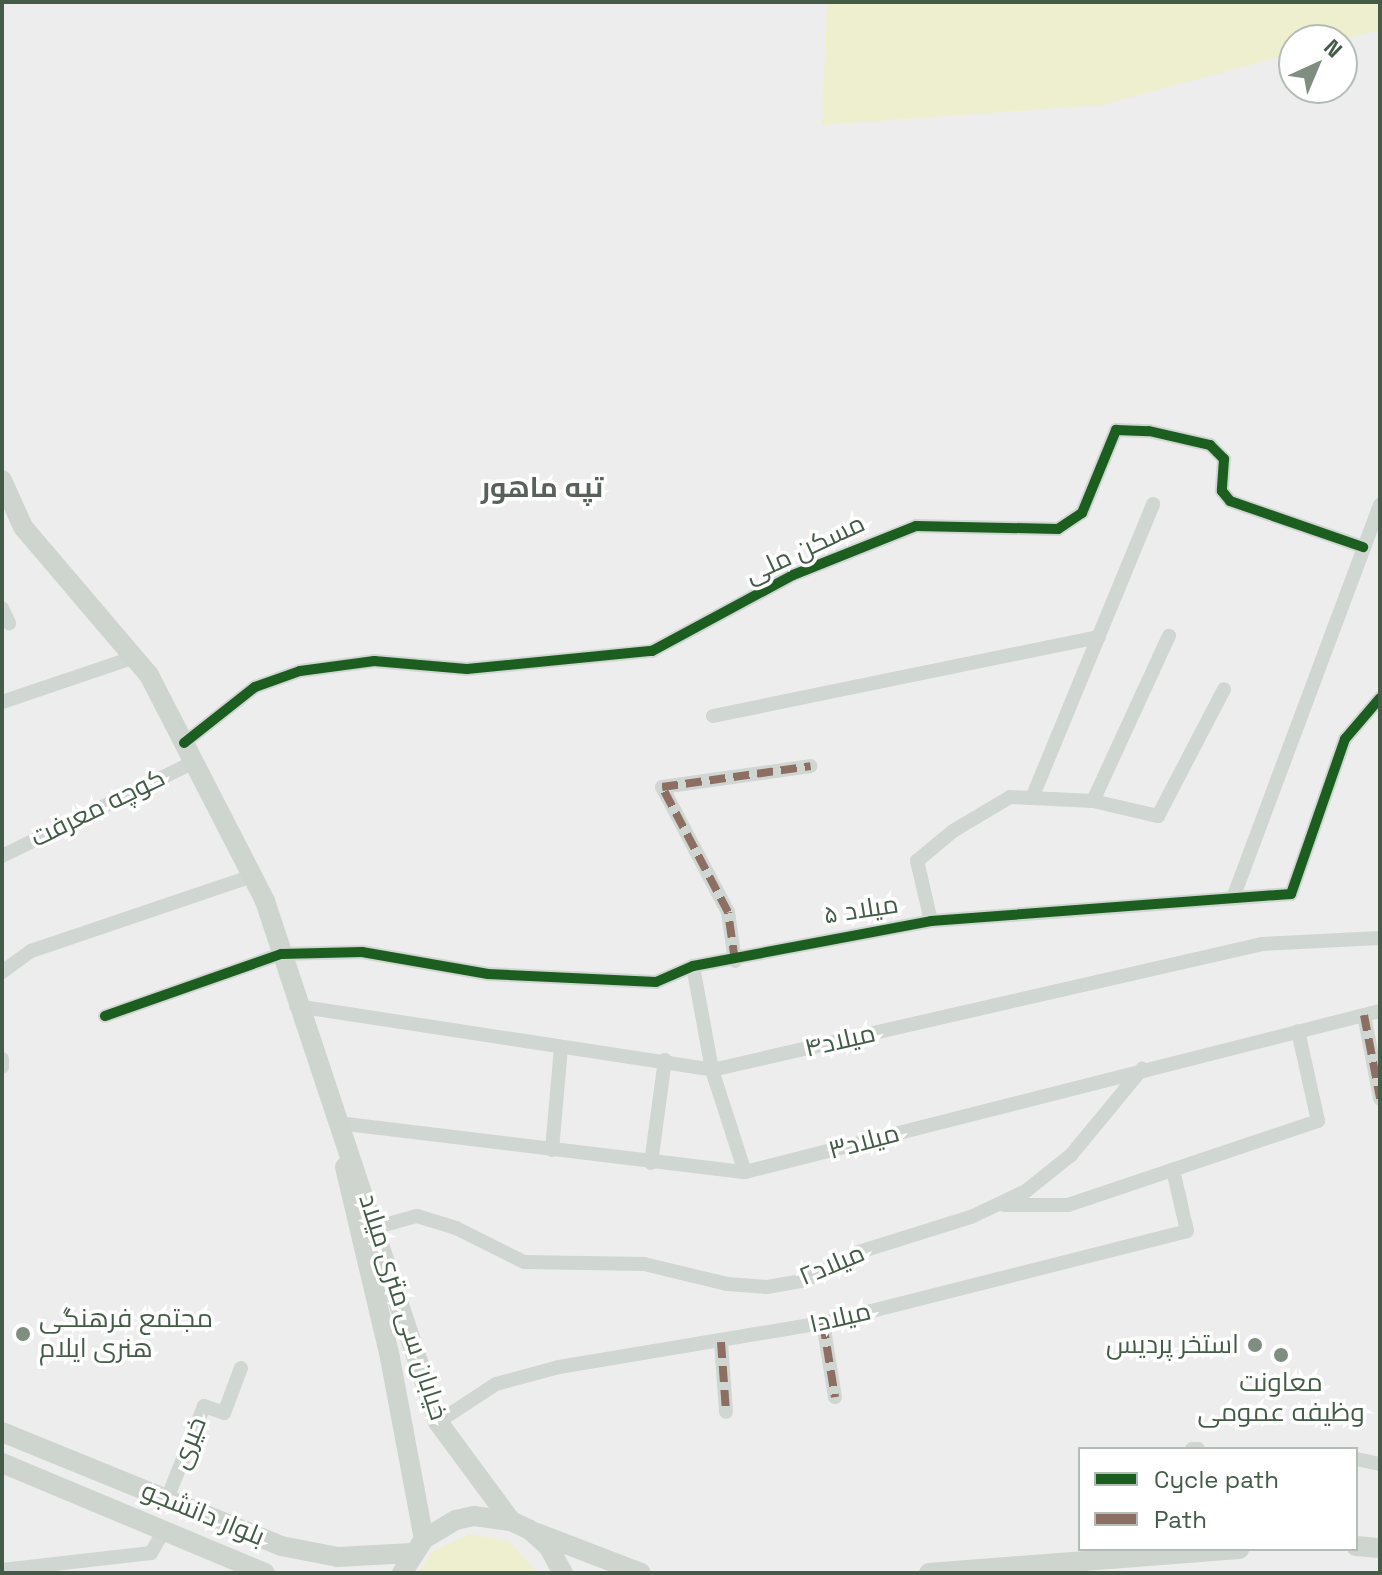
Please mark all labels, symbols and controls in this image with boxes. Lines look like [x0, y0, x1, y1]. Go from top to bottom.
north arrow [1278, 24, 1358, 104]
text: N [1318, 33, 1348, 63]
district label: تپه ماهور [481, 470, 603, 504]
street label: مسکن ملی [740, 508, 870, 590]
street label: کوچه معرفت [26, 762, 170, 854]
street label: میلاد ۵ [821, 889, 901, 931]
street label: میلاد۴ [802, 1018, 878, 1064]
street label: میلاد۳ [825, 1118, 903, 1166]
street label: خیابان سی متری میلاد [352, 1190, 454, 1424]
street label: میلاد۲ [795, 1237, 869, 1293]
street label: میلاد۱ [806, 1296, 874, 1340]
place label: مجتمع فرهنگی هنری ایلام [39, 1303, 213, 1364]
marker: مجتمع فرهنگی هنری ایلام [14, 1325, 32, 1343]
place label: استخر پردیس [1106, 1329, 1239, 1361]
marker: استخر پردیس [1246, 1336, 1264, 1354]
marker: معاونت وظیفه عمومی [1272, 1346, 1290, 1364]
place label: معاونت وظیفه عمومی [1197, 1367, 1365, 1428]
street label: خیری [165, 1413, 213, 1473]
legend [1078, 1447, 1358, 1551]
text: Cycle path [1154, 1464, 1279, 1495]
street label: بلوار دانشجو [137, 1475, 269, 1553]
text: Path [1154, 1504, 1207, 1535]

